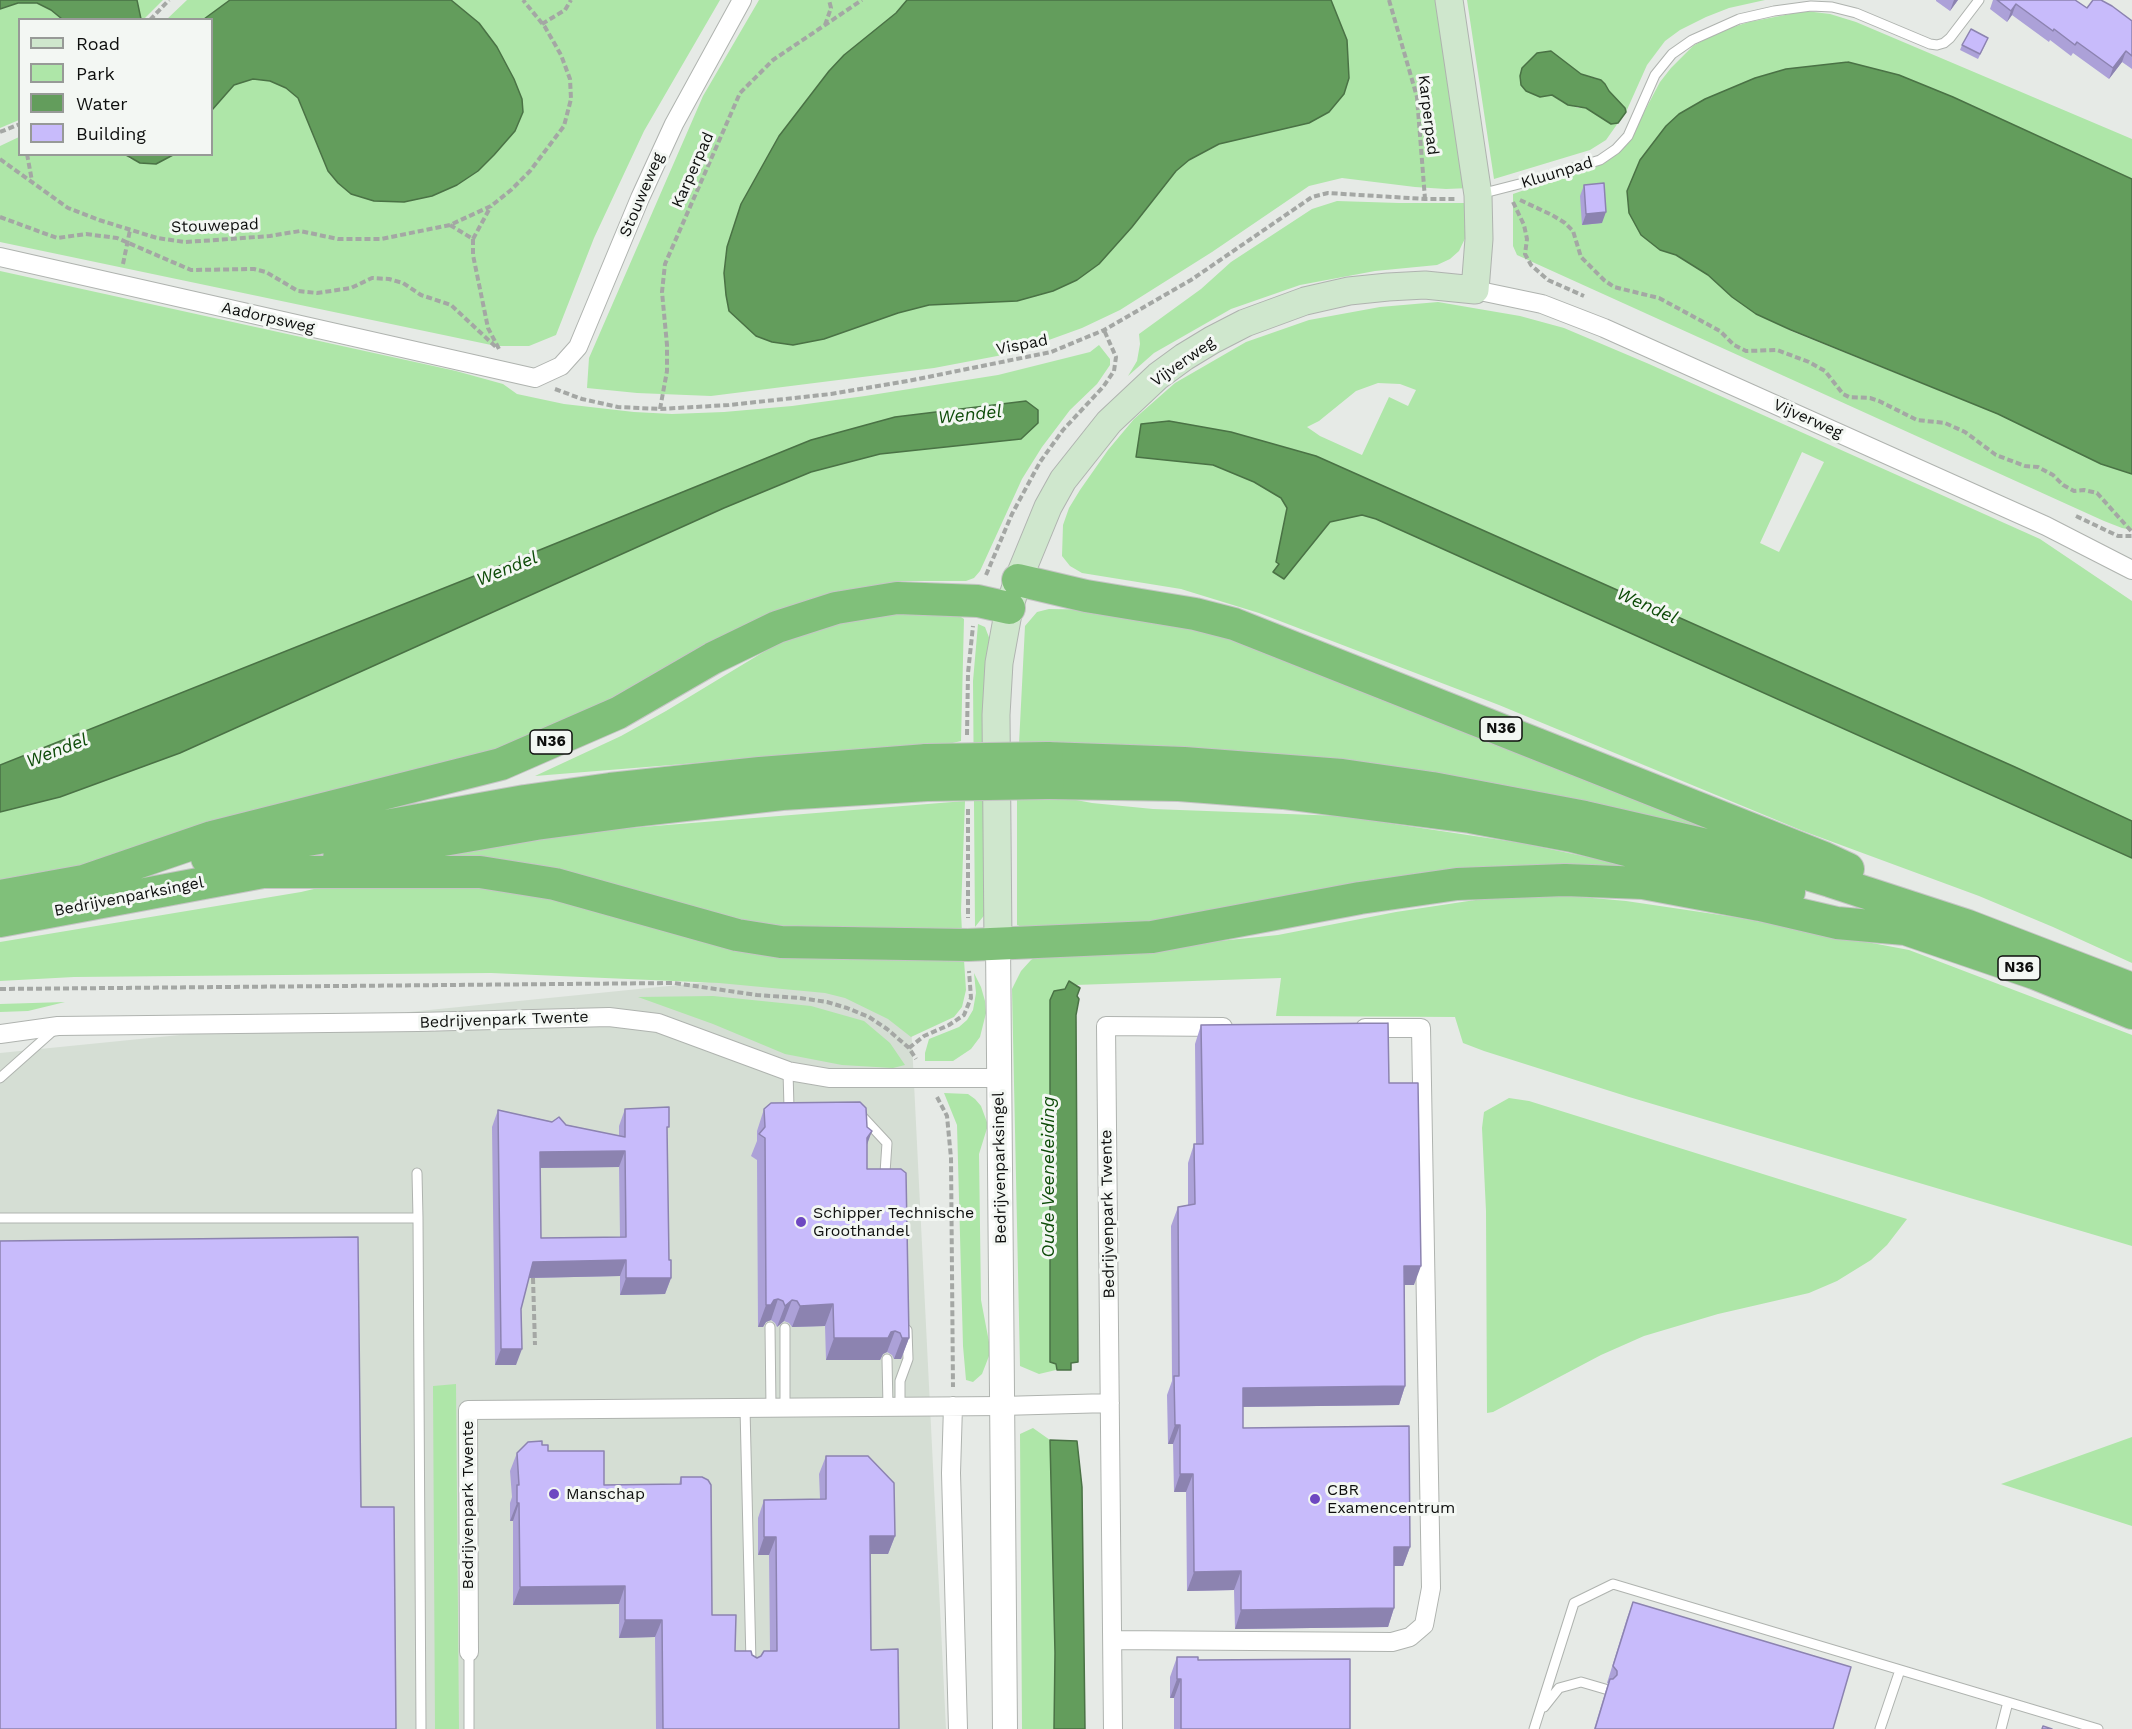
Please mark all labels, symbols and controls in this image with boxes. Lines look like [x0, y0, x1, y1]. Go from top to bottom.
legend [18, 18, 213, 156]
text: Road [76, 33, 120, 54]
text: Park [76, 63, 115, 84]
street label: Karperpad [1414, 74, 1442, 156]
text: Water [76, 93, 128, 114]
text: Building [76, 123, 146, 144]
street label: Karperpad [668, 129, 718, 211]
street label: Stouweweg [616, 150, 668, 240]
street label: Kluunpad [1519, 153, 1595, 193]
street label: Stouwepad [171, 215, 259, 237]
street label: Aadorpsweg [220, 298, 316, 338]
street label: Vispad [995, 331, 1049, 359]
street label: Vijverweg [1147, 333, 1219, 391]
street label: Vijverweg [1770, 395, 1846, 443]
water label: Wendel [937, 401, 1003, 429]
water label: Wendel [473, 547, 541, 591]
water label: Wendel [1613, 583, 1681, 629]
road number: N36 [1480, 717, 1522, 741]
water label: Wendel [23, 729, 91, 773]
road number: N36 [530, 730, 572, 754]
street label: Bedrijvenparksingel [53, 873, 205, 921]
road number: N36 [1998, 956, 2040, 980]
street label: Bedrijvenpark Twente [419, 1007, 589, 1033]
street label: Bedrijvenparksingel [989, 1092, 1011, 1244]
water label: Oude Veeneleiding [1038, 1096, 1060, 1258]
street label: Bedrijvenpark Twente [1097, 1129, 1119, 1299]
place label: Schipper Technische Groothandel [813, 1203, 974, 1241]
marker: Schipper Technische Groothandel [794, 1215, 808, 1229]
street label: Bedrijvenpark Twente [458, 1420, 478, 1590]
place label: CBR Examencentrum [1327, 1480, 1455, 1518]
place label: Manschap [566, 1484, 645, 1504]
marker: Manschap [547, 1487, 561, 1501]
marker: CBR Examencentrum [1308, 1492, 1322, 1506]

